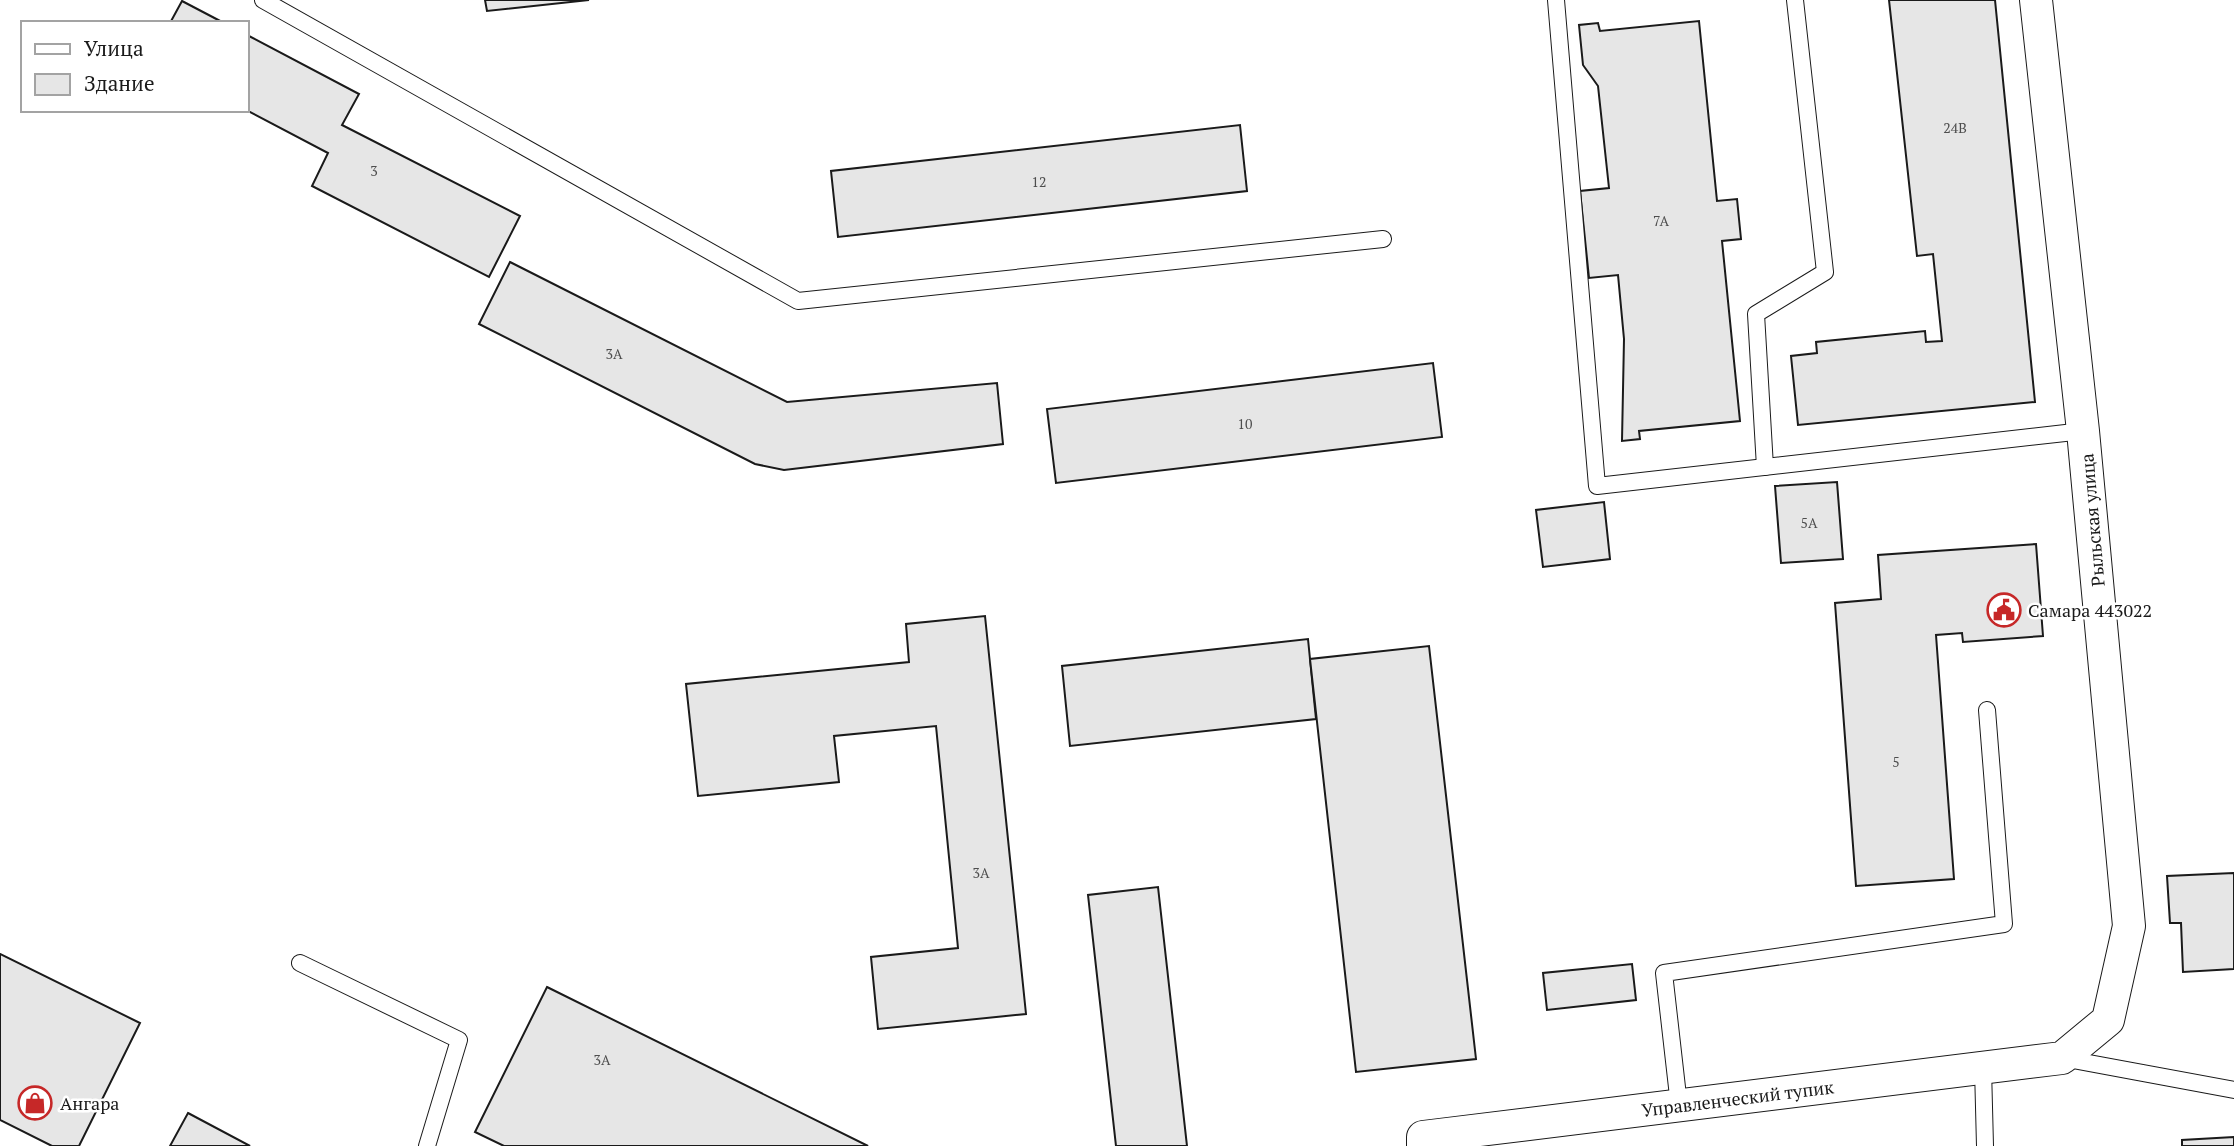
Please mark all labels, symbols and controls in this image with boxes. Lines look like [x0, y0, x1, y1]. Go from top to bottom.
legend [21, 21, 248, 112]
text: Улица [84, 34, 144, 62]
text: Здание [84, 69, 155, 97]
house number: 24В [1943, 118, 1967, 137]
house number: 3 [370, 161, 378, 180]
house number: 12 [1032, 172, 1046, 191]
house number: 7А [1653, 211, 1669, 230]
house number: 3А [605, 344, 623, 363]
house number: 10 [1238, 414, 1252, 433]
street label: Рыльская улица [2074, 452, 2110, 588]
house number: 5А [1800, 513, 1818, 532]
public building icon: Самара 443022 [1985, 591, 2023, 629]
place label: Самара 443022 [2028, 598, 2152, 622]
house number: 5 [1892, 752, 1900, 771]
house number: 3А [972, 863, 990, 882]
house number: 3А [593, 1050, 611, 1069]
street label: Управленческий тупик [1640, 1074, 1835, 1122]
shop icon: Ангара [16, 1084, 54, 1122]
place label: Ангара [60, 1091, 119, 1115]

